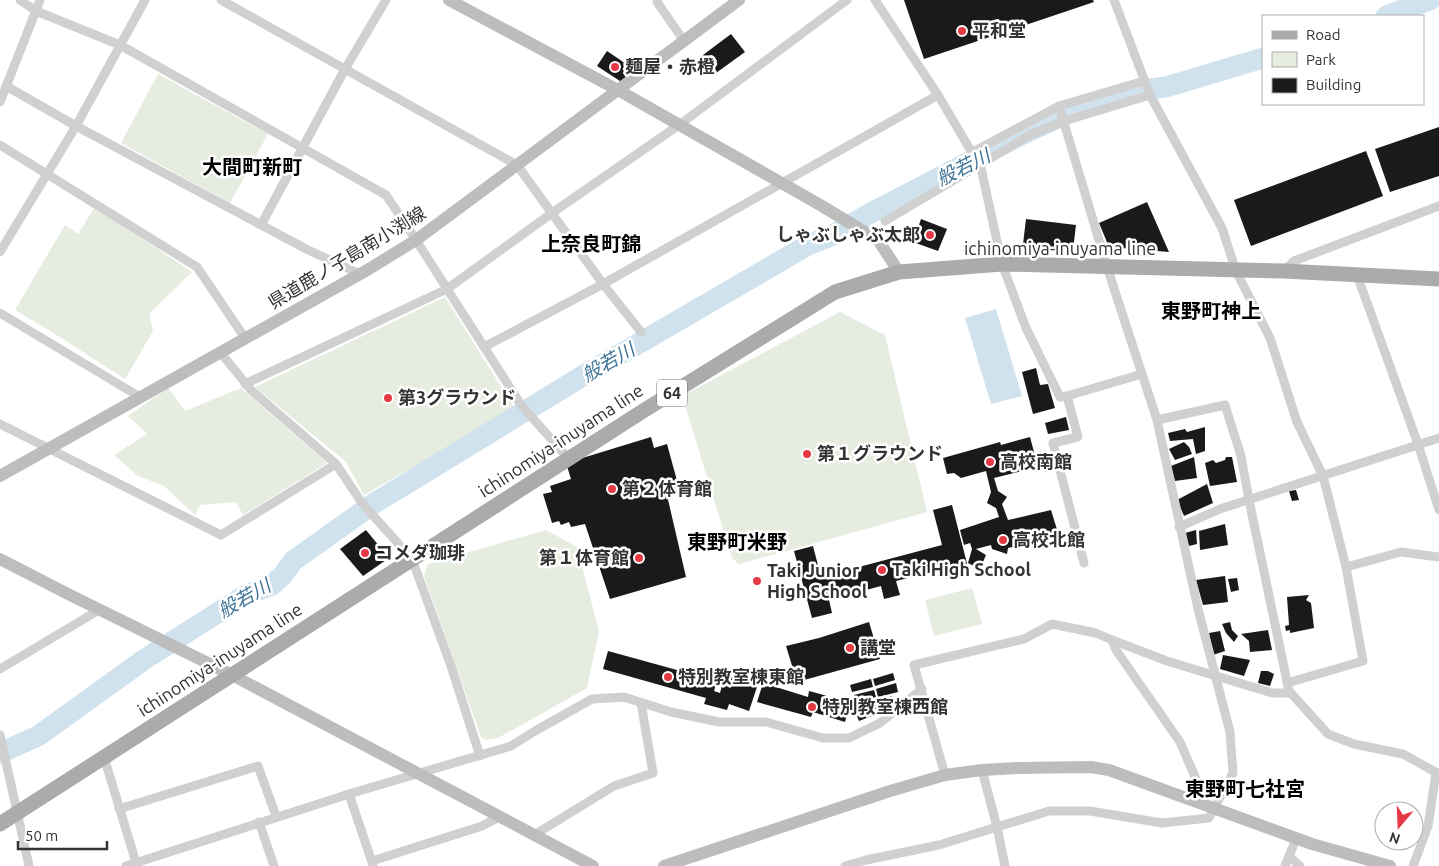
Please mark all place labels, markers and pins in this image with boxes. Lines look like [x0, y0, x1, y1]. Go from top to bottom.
place label: 平和堂 [972, 20, 1026, 40]
marker: 平和堂 [956, 25, 968, 37]
place label: 麺屋・赤橙 [625, 56, 715, 76]
marker: 麺屋・赤橙 [609, 61, 621, 73]
place label: しゃぶしゃぶ太郎 [776, 224, 920, 244]
marker: しゃぶしゃぶ太郎 [924, 229, 936, 241]
place label: 第3グラウンド [398, 387, 516, 407]
marker: 第3グラウンド [382, 392, 394, 404]
place label: 第１グラウンド [817, 443, 943, 463]
marker: 第１グラウンド [801, 448, 813, 460]
place label: 高校南館 [1000, 451, 1072, 471]
marker: 高校南館 [984, 456, 996, 468]
place label: 第２体育館 [622, 478, 712, 498]
marker: 第２体育館 [606, 483, 618, 495]
place label: 高校北館 [1013, 529, 1085, 549]
marker: 高校北館 [997, 534, 1009, 546]
place label: コメダ珈琲 [375, 542, 465, 562]
marker: コメダ珈琲 [359, 547, 371, 559]
place label: 第１体育館 [539, 547, 629, 567]
marker: 第１体育館 [633, 552, 645, 564]
place label: Taki High School [892, 559, 1031, 579]
place label: Taki Junior High School [767, 560, 868, 601]
marker: Taki High School [876, 564, 888, 576]
marker: Taki Junior High School [751, 575, 763, 587]
place label: 講堂 [860, 637, 896, 657]
marker: 講堂 [844, 642, 856, 654]
place label: 特別教室棟東館 [678, 666, 804, 686]
marker: 特別教室棟東館 [662, 671, 674, 683]
place label: 特別教室棟西館 [822, 696, 948, 716]
marker: 特別教室棟西館 [806, 701, 818, 713]

